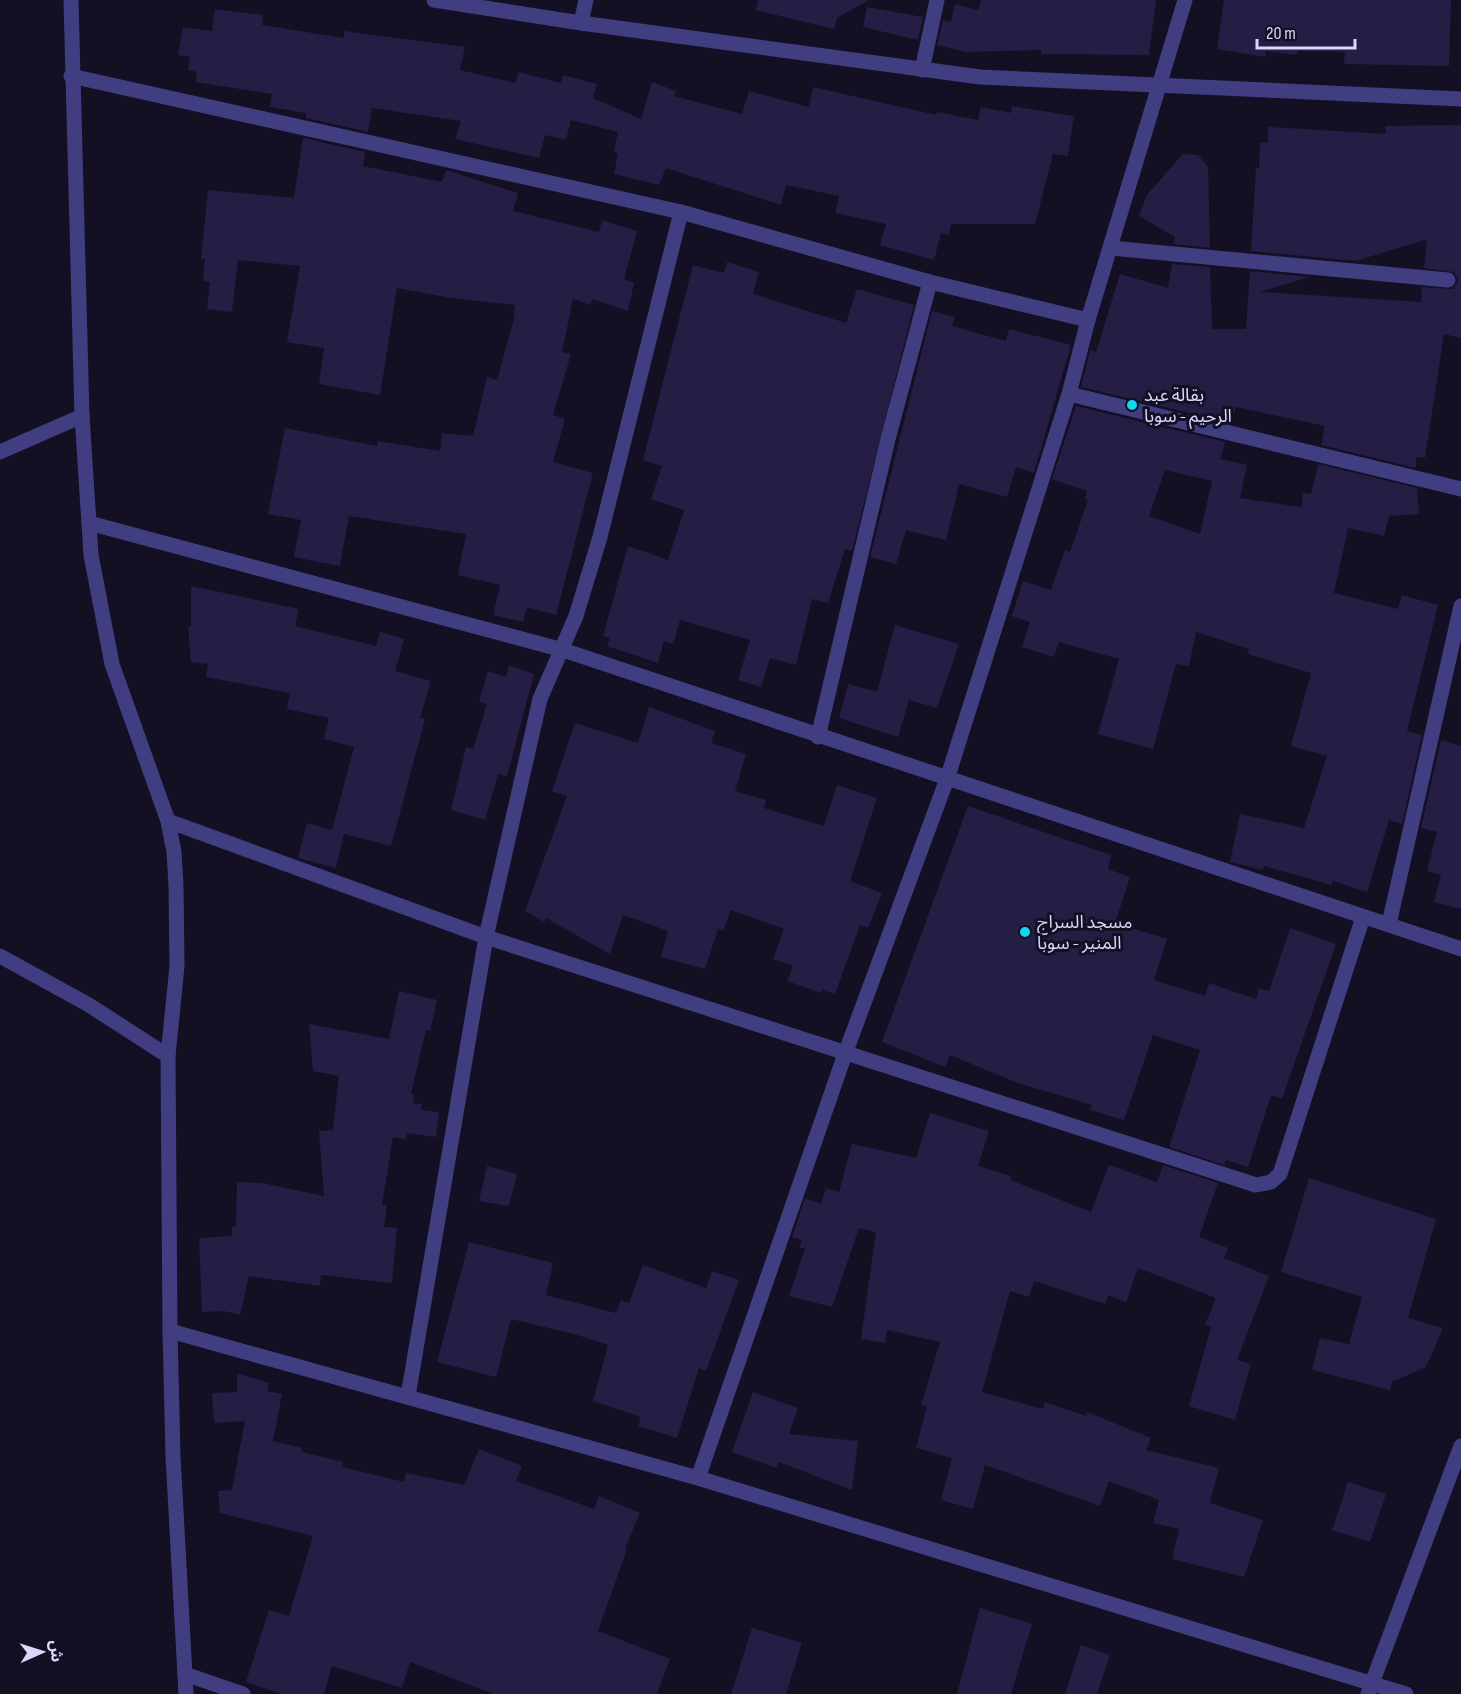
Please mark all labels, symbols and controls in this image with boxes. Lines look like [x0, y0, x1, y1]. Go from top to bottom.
scale bar [1257, 12, 1354, 50]
text: 20 m [1266, 23, 1296, 44]
place label: بقالة عبد الرحيم - سوبا [1144, 385, 1232, 429]
marker: بقالة عبد الرحيم - سوبا [1125, 398, 1139, 412]
place label: مسجد السراج المنير - سوبا [1037, 912, 1132, 954]
marker: مسجد السراج المنير - سوبا [1018, 925, 1032, 939]
north arrow [12, 1622, 72, 1682]
text: ش [45, 1640, 66, 1663]

